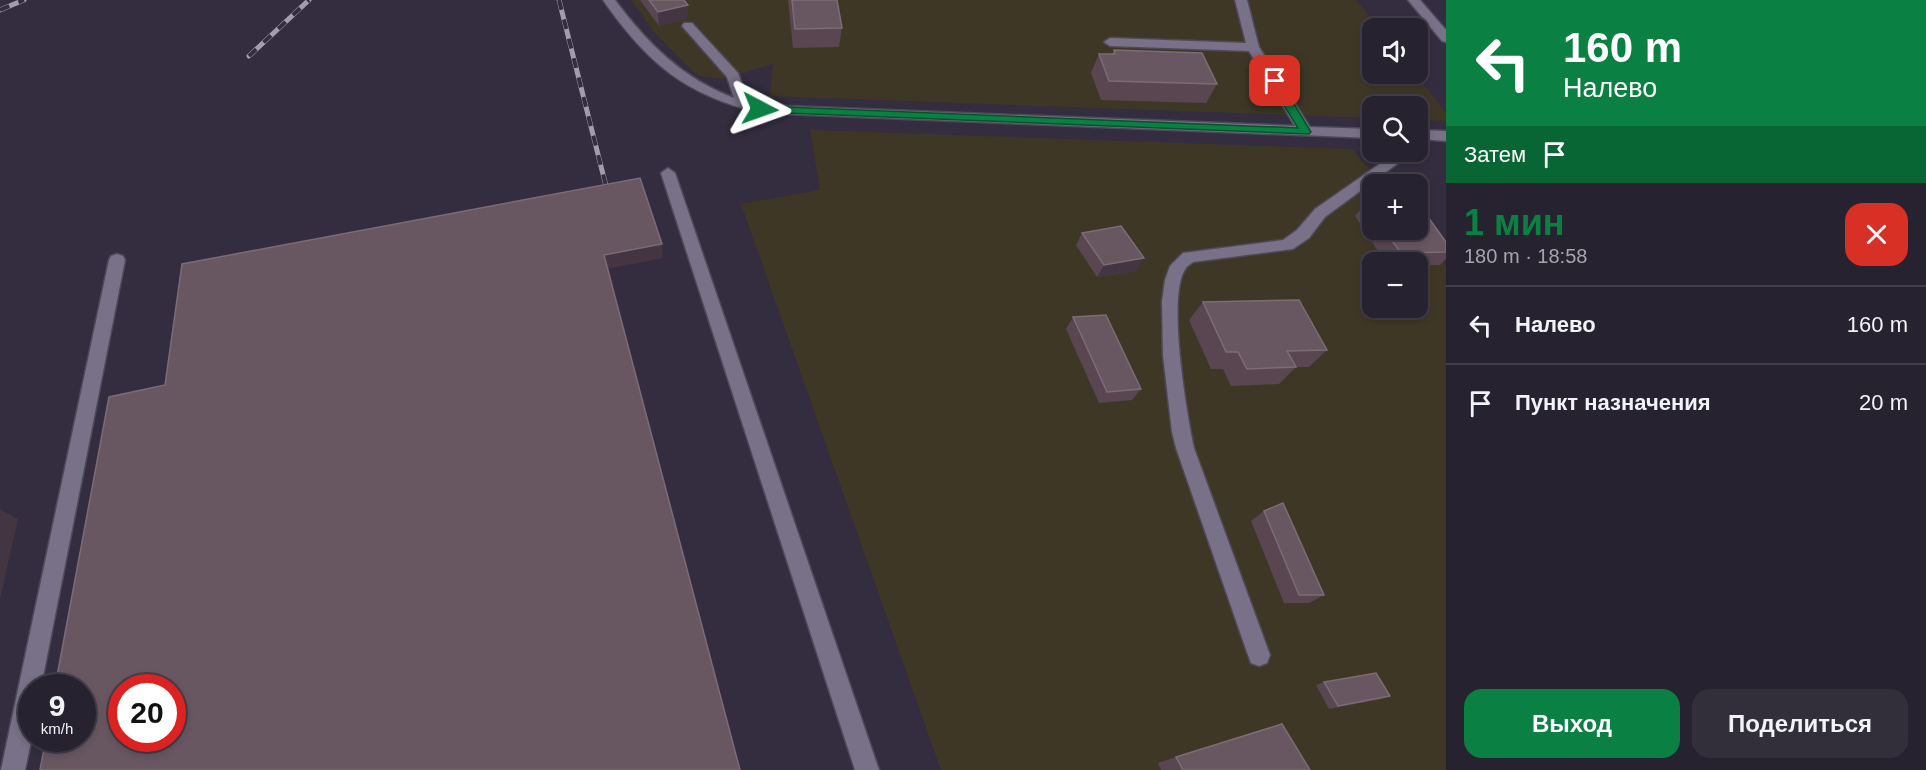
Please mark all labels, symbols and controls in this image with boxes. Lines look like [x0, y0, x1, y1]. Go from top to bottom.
map controls [1362, 18, 1428, 318]
button: sound [1362, 18, 1428, 84]
icon: left [1464, 24, 1542, 102]
text: 160 m [1563, 24, 1682, 71]
pin [1249, 55, 1300, 106]
icon: arrive [1258, 64, 1291, 97]
text: Налево [1563, 73, 1657, 103]
position arrow [728, 77, 792, 141]
button: search [1362, 96, 1428, 162]
icon: arrive [1538, 138, 1571, 171]
text: Затем [1464, 142, 1526, 167]
button: + [1362, 174, 1428, 240]
text: 1 мин [1464, 202, 1565, 243]
button: close [1845, 203, 1908, 266]
text: 180 m · 18:58 [1464, 245, 1587, 267]
button: − [1362, 252, 1428, 318]
icon: left [1464, 309, 1497, 342]
text: Налево [1515, 312, 1596, 337]
text: 160 m [1847, 312, 1908, 337]
icon: arrive [1464, 387, 1497, 420]
text: Пункт назначения [1515, 390, 1711, 415]
text: 20 m [1859, 390, 1908, 415]
speed limit sign: 20 [108, 674, 186, 752]
text: 9 [49, 689, 65, 722]
button: Выход [1464, 689, 1680, 758]
button: Поделиться [1692, 689, 1908, 758]
text: km/h [41, 720, 73, 737]

